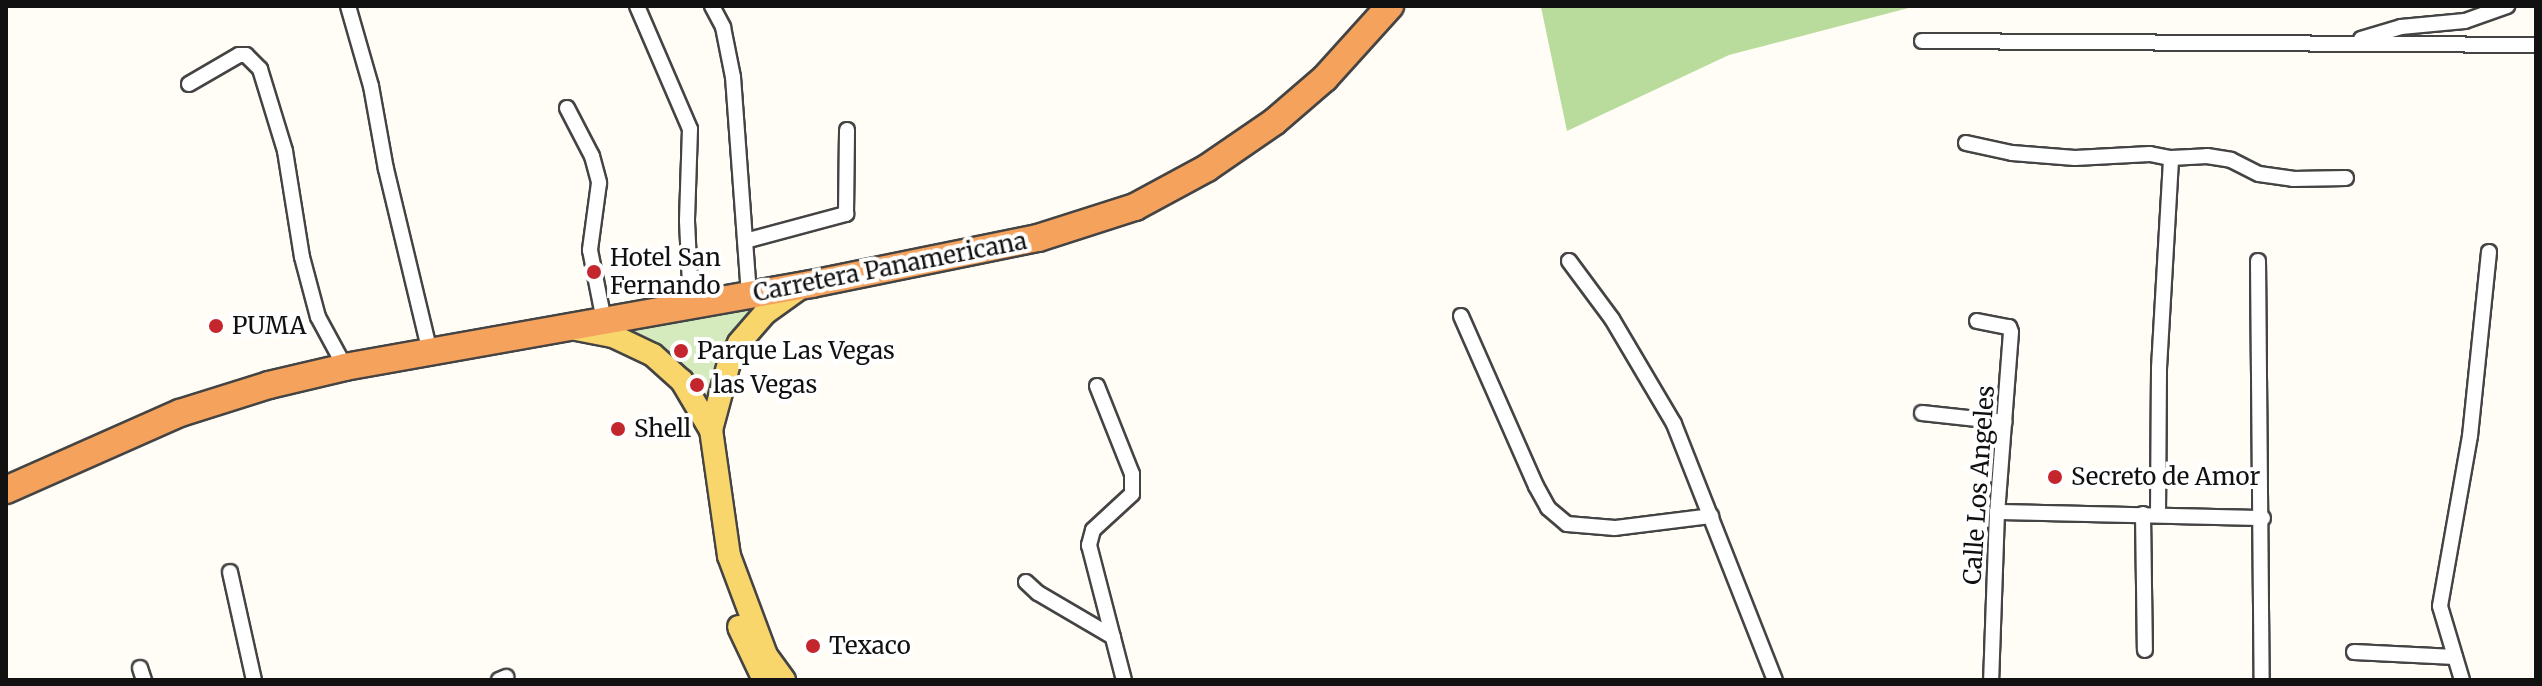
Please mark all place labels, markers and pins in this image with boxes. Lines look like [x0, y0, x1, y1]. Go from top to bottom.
place label: Hotel San Fernando [610, 244, 721, 300]
marker: Hotel San Fernando [585, 263, 603, 281]
place label: PUMA [232, 312, 306, 340]
marker: PUMA [207, 317, 225, 335]
place label: Parque Las Vegas [697, 337, 895, 365]
marker: Parque Las Vegas [672, 342, 690, 360]
place label: las Vegas [713, 371, 817, 399]
marker: las Vegas [688, 376, 706, 394]
place label: Shell [634, 415, 691, 443]
marker: Shell [609, 420, 627, 438]
place label: Secreto de Amor [2071, 463, 2260, 491]
marker: Secreto de Amor [2046, 468, 2064, 486]
place label: Texaco [829, 632, 911, 660]
marker: Texaco [804, 637, 822, 655]

